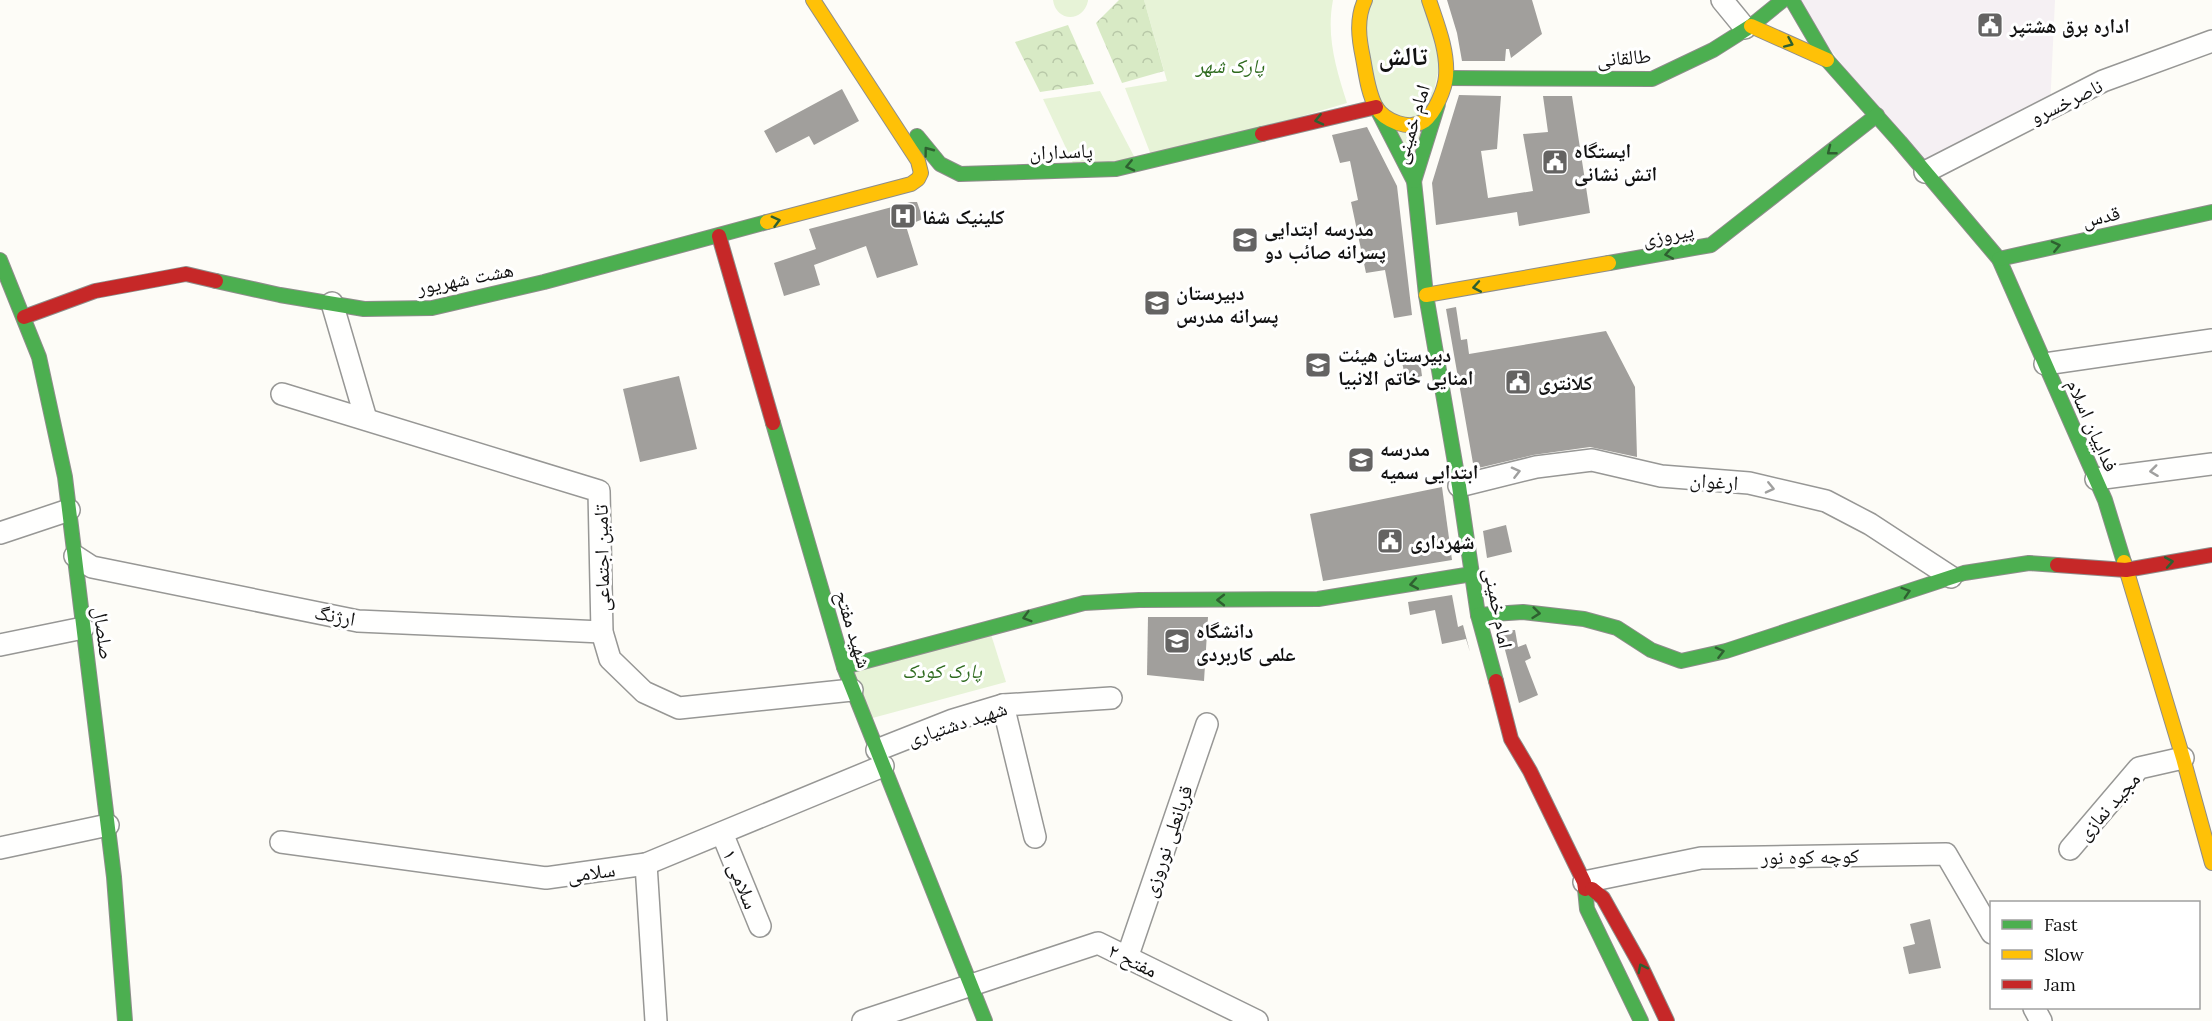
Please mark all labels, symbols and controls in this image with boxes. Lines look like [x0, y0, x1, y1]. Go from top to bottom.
public building icon: اداره برق هشتپر [1975, 10, 2005, 40]
place label: اداره برق هشتپر [2009, 13, 2130, 38]
one-way arrow [1782, 36, 1793, 48]
district label: تالش [1378, 39, 1428, 72]
street label: طالقانی [1596, 43, 1652, 71]
park label: پارک شهر [1194, 53, 1264, 78]
street label: ناصرخسرو [2026, 73, 2106, 129]
street label: امام خمینی [1387, 81, 1437, 167]
one-way arrow [1315, 113, 1325, 126]
street label: پاسداران [1029, 137, 1093, 165]
place label: ایستگاه اتش نشانی [1574, 138, 1657, 187]
one-way arrow [1826, 144, 1837, 155]
one-way arrow [924, 147, 935, 158]
public building icon: ایستگاه اتش نشانی [1540, 147, 1570, 177]
one-way arrow [1125, 158, 1135, 171]
street label: قدس [2080, 200, 2122, 232]
hospital icon: کلینیک شفا [888, 201, 918, 231]
place label: کلینیک شفا [922, 204, 1005, 229]
one-way arrow [771, 215, 781, 228]
place label: مدرسه ابتدایی پسرانه صائب دو [1264, 216, 1386, 264]
street label: پیروزی [1640, 217, 1696, 251]
school or university icon: مدرسه ابتدایی پسرانه صائب دو [1230, 225, 1260, 255]
one-way arrow [2051, 241, 2061, 254]
one-way arrow [1664, 247, 1674, 260]
street label: هشت شهریور [414, 256, 515, 300]
place label: دبیرستان پسرانه مدرس [1176, 280, 1279, 328]
one-way arrow [1472, 280, 1482, 293]
school or university icon: دبیرستان پسرانه مدرس [1142, 288, 1172, 318]
place label: دبیرستان هیئت امنایی خاتم الانبیا [1338, 342, 1474, 392]
school or university icon: دبیرستان هیئت امنایی خاتم الانبیا [1303, 350, 1333, 380]
public building icon: کلانتری [1503, 367, 1533, 397]
place label: کلانتری [1538, 370, 1593, 395]
street label: فداییان اسلام [2060, 375, 2124, 476]
place label: مدرسه ابتدایی سمیه [1380, 436, 1478, 485]
school or university icon: مدرسه ابتدایی سمیه [1346, 445, 1376, 475]
one-way arrow [2149, 465, 2159, 477]
one-way arrow [1511, 467, 1521, 480]
street label: ارغوان [1689, 467, 1739, 495]
one-way arrow [1765, 481, 1775, 494]
street label: تامین اجتماعی [588, 504, 614, 612]
public building icon: شهرداری [1375, 526, 1405, 556]
place label: شهرداری [1410, 529, 1474, 554]
one-way arrow [2164, 556, 2174, 569]
street label: امام خمینی [1477, 565, 1519, 651]
one-way arrow [1410, 577, 1420, 590]
street label: شهید مفتح [829, 587, 878, 671]
one-way arrow [1900, 587, 1911, 599]
one-way arrow [1216, 594, 1225, 606]
street label: ارژنگ [313, 599, 357, 631]
street label: صلصال [88, 605, 120, 661]
one-way arrow [1532, 607, 1541, 619]
one-way arrow [1022, 610, 1033, 622]
place label: دانشگاه علمی کاربردی [1196, 618, 1296, 667]
school or university icon: دانشگاه علمی کاربردی [1162, 626, 1192, 656]
one-way arrow [1715, 647, 1725, 660]
park label: پارک کودک [902, 658, 982, 683]
street label: شهید دشتیاری [904, 695, 1010, 751]
street label: مجید نمازی [2071, 767, 2145, 845]
street label: قربانعلی نوروزی [1136, 782, 1198, 900]
street label: کوچه کوه نور [1760, 843, 1859, 869]
street label: سلامی ۱ [718, 845, 764, 913]
street label: سلامی [565, 856, 617, 888]
legend [1990, 901, 2200, 1009]
text: Fast [2044, 913, 2078, 936]
street label: مفتح ۲ [1104, 937, 1162, 983]
text: Slow [2044, 943, 2084, 966]
one-way arrow [1638, 964, 1649, 974]
text: Jam [2043, 973, 2076, 996]

